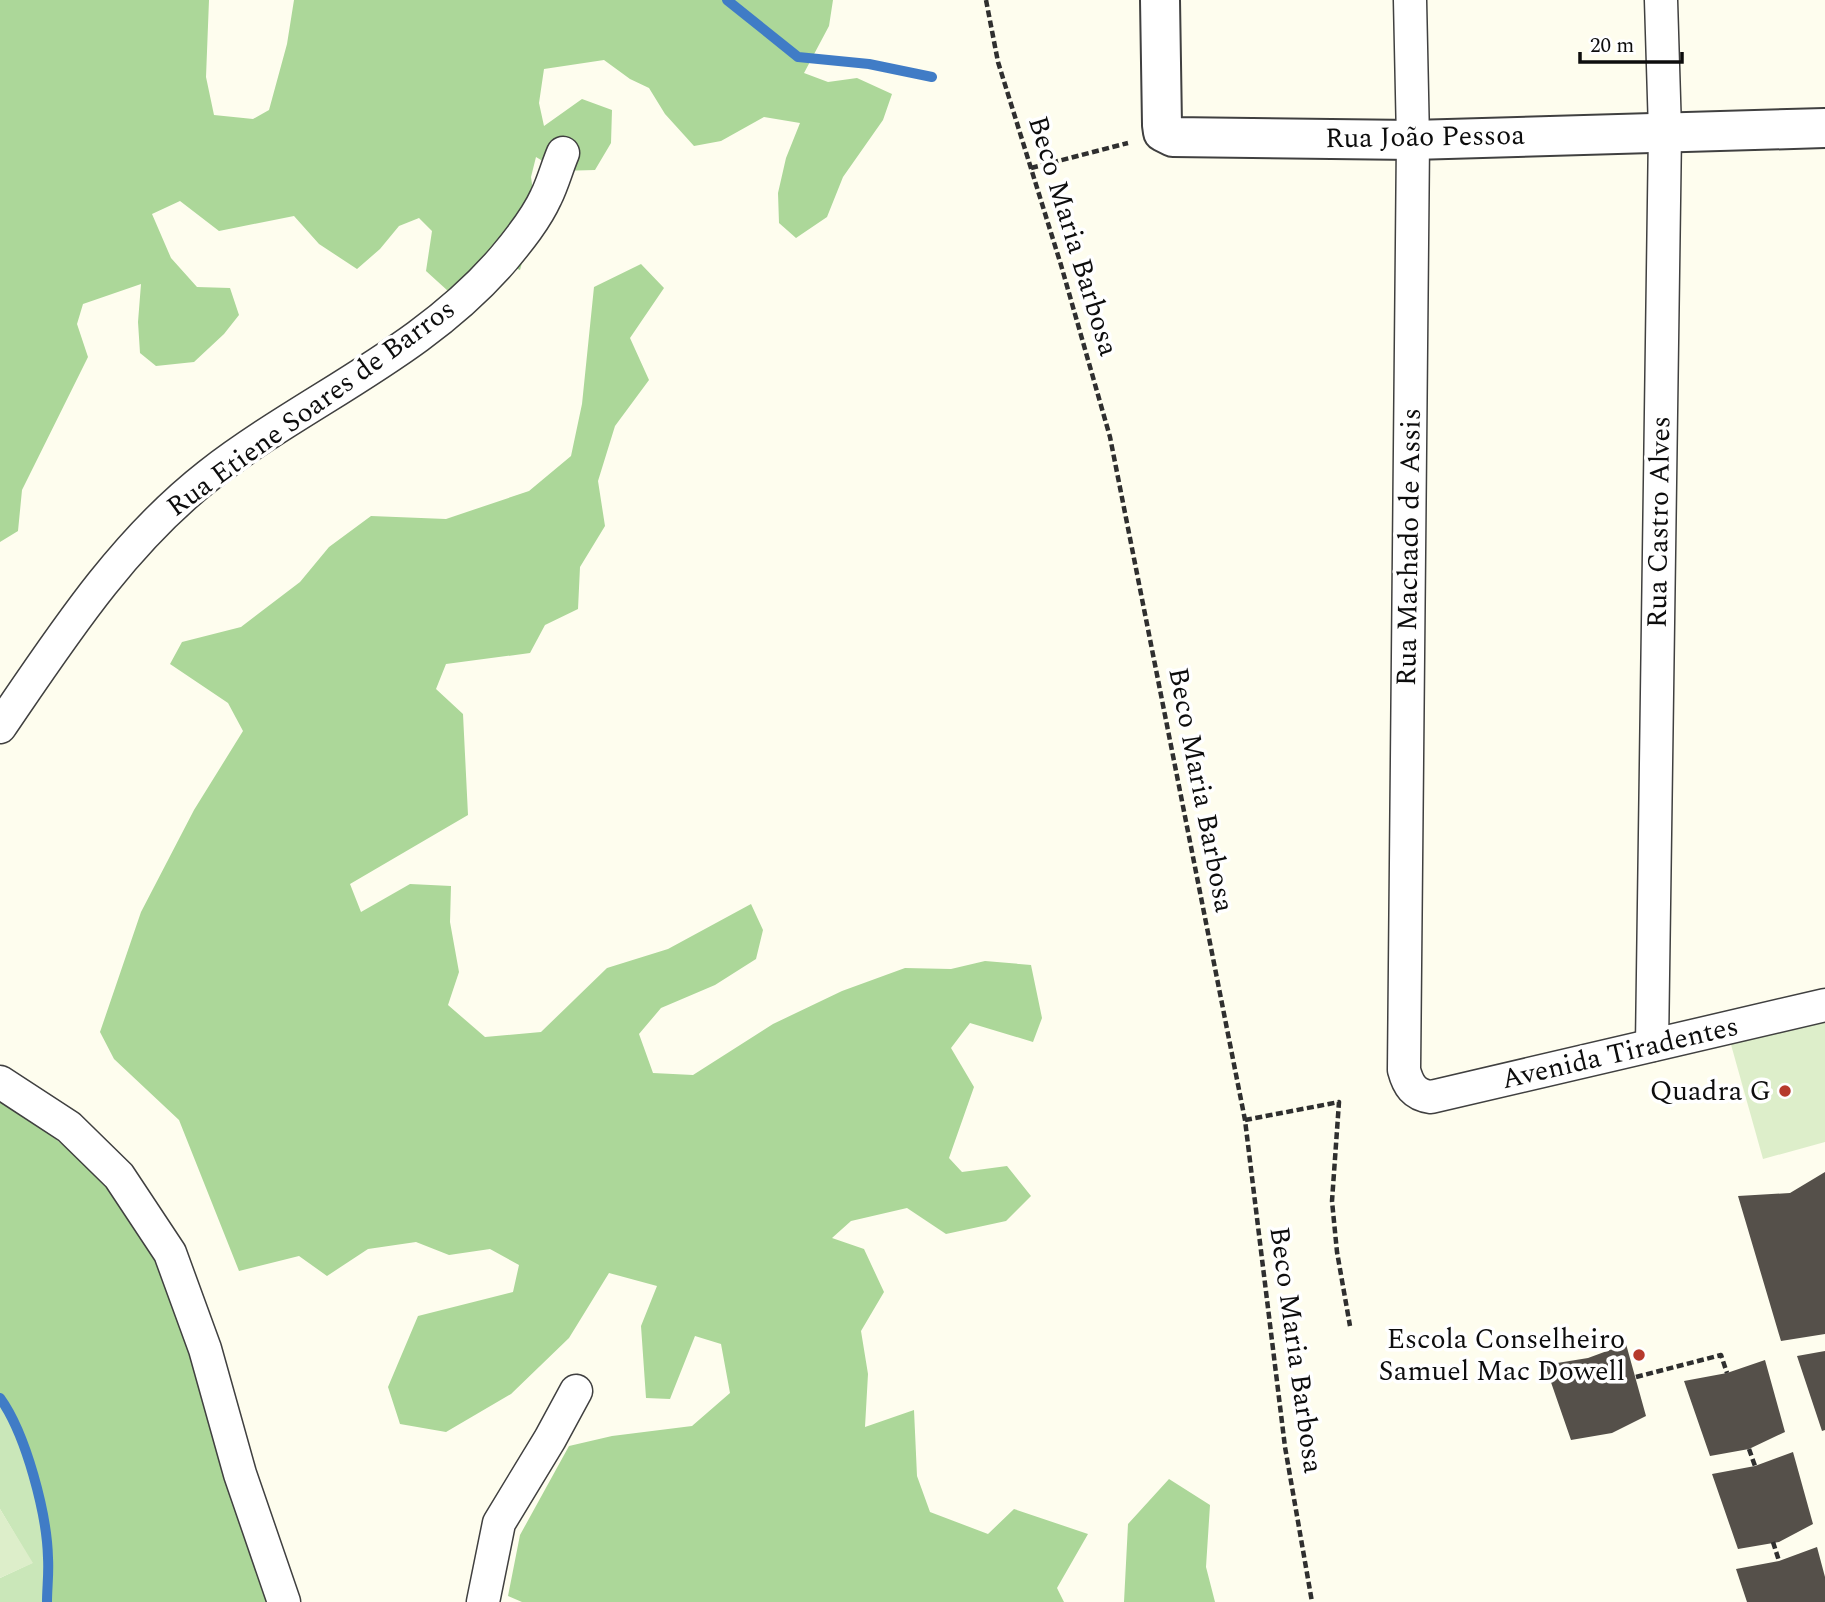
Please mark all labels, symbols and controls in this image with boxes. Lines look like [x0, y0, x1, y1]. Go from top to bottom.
scale bar [1580, 21, 1682, 65]
text: 20 m [1590, 30, 1634, 62]
street label: Beco Maria Barbosa [1016, 111, 1130, 362]
street label: Rua João Pessoa [1325, 114, 1526, 160]
street label: Rua Etiene Soares de Barros [158, 288, 464, 528]
street label: Rua Machado de Assis [1385, 408, 1433, 686]
street label: Rua Castro Alves [1636, 416, 1682, 628]
street label: Beco Maria Barbosa [1156, 664, 1246, 917]
street label: Avenida Tiradentes [1497, 1005, 1743, 1101]
place label: Quadra G [1650, 1070, 1771, 1113]
marker: Quadra G [1777, 1083, 1793, 1099]
street label: Beco Maria Barbosa [1257, 1224, 1335, 1477]
place label: Escola Conselheiro Samuel Mac Dowell [1378, 1318, 1625, 1393]
marker: Escola Conselheiro Samuel Mac Dowell [1631, 1347, 1647, 1363]

